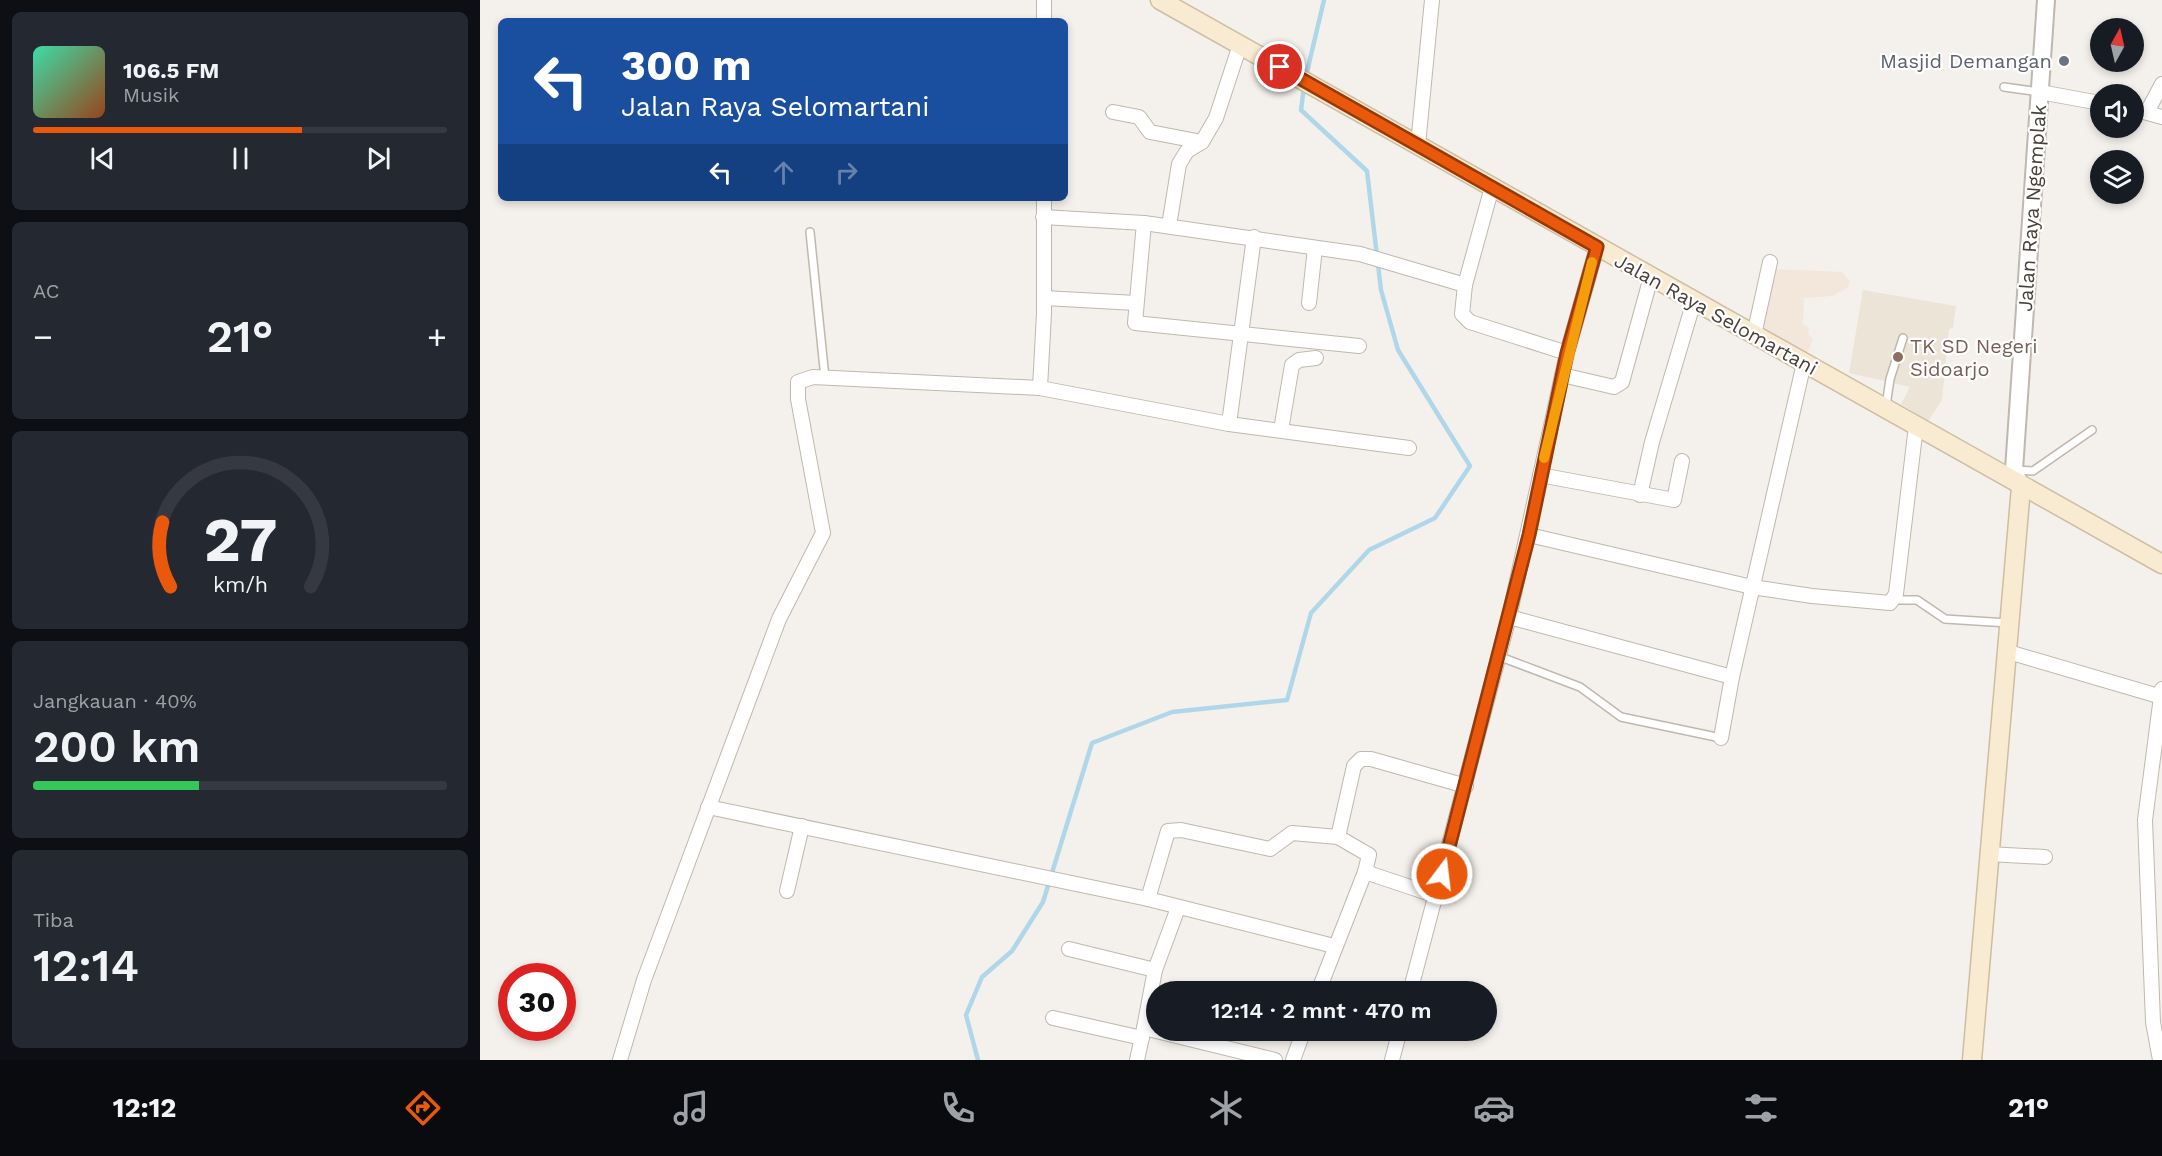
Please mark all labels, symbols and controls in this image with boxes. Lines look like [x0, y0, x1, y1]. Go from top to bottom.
north arrow [2090, 18, 2144, 72]
map controls [2090, 18, 2144, 204]
text: 300 m [621, 41, 752, 90]
pin [1254, 41, 1305, 92]
icon: left [522, 42, 600, 120]
place label: Masjid Demangan [1880, 49, 2052, 73]
icon: arrive [1263, 50, 1296, 83]
marker: Masjid Demangan [2057, 54, 2071, 68]
text: 106.5 FM [123, 58, 219, 83]
text: Musik [123, 83, 179, 107]
button: sound [2090, 84, 2144, 138]
text: Jalan Raya Selomartani [621, 91, 930, 123]
street label: Jalan Raya Ngemplak [2013, 104, 2051, 312]
icon: previous [86, 142, 119, 175]
icon: pause [224, 142, 257, 175]
icon: next [362, 142, 395, 175]
button: layers [2090, 150, 2144, 204]
icon: left [704, 156, 737, 189]
icon: ahead [767, 156, 800, 189]
icon: right [830, 156, 863, 189]
street label: Jalan Raya Selomartani [1610, 248, 1822, 380]
text: AC [33, 279, 59, 303]
text: 21° [206, 310, 274, 363]
text: − [33, 317, 53, 356]
text: + [427, 317, 447, 356]
place label: TK SD Negeri Sidoarjo [1910, 334, 2038, 381]
marker: TK SD Negeri Sidoarjo [1891, 350, 1905, 364]
text: 27 [203, 503, 277, 576]
text: km/h [212, 572, 268, 597]
text: Jangkauan · 40% [33, 689, 197, 713]
text: 200 km [33, 720, 200, 773]
position arrow [1410, 842, 1474, 906]
text: Tiba [33, 908, 74, 932]
text: 12:14 [33, 939, 139, 992]
speed limit sign: 30 [498, 963, 576, 1041]
text: 12:14 · 2 mnt · 470 m [1211, 998, 1432, 1023]
icon: directions [402, 1087, 444, 1129]
icon: music [670, 1087, 712, 1129]
icon: phone [937, 1087, 979, 1129]
icon: climate [1205, 1087, 1247, 1129]
icon: car [1473, 1087, 1515, 1129]
icon: filters [1740, 1087, 1782, 1129]
text: 12:12 [113, 1092, 176, 1124]
text: 21° [2008, 1092, 2049, 1124]

